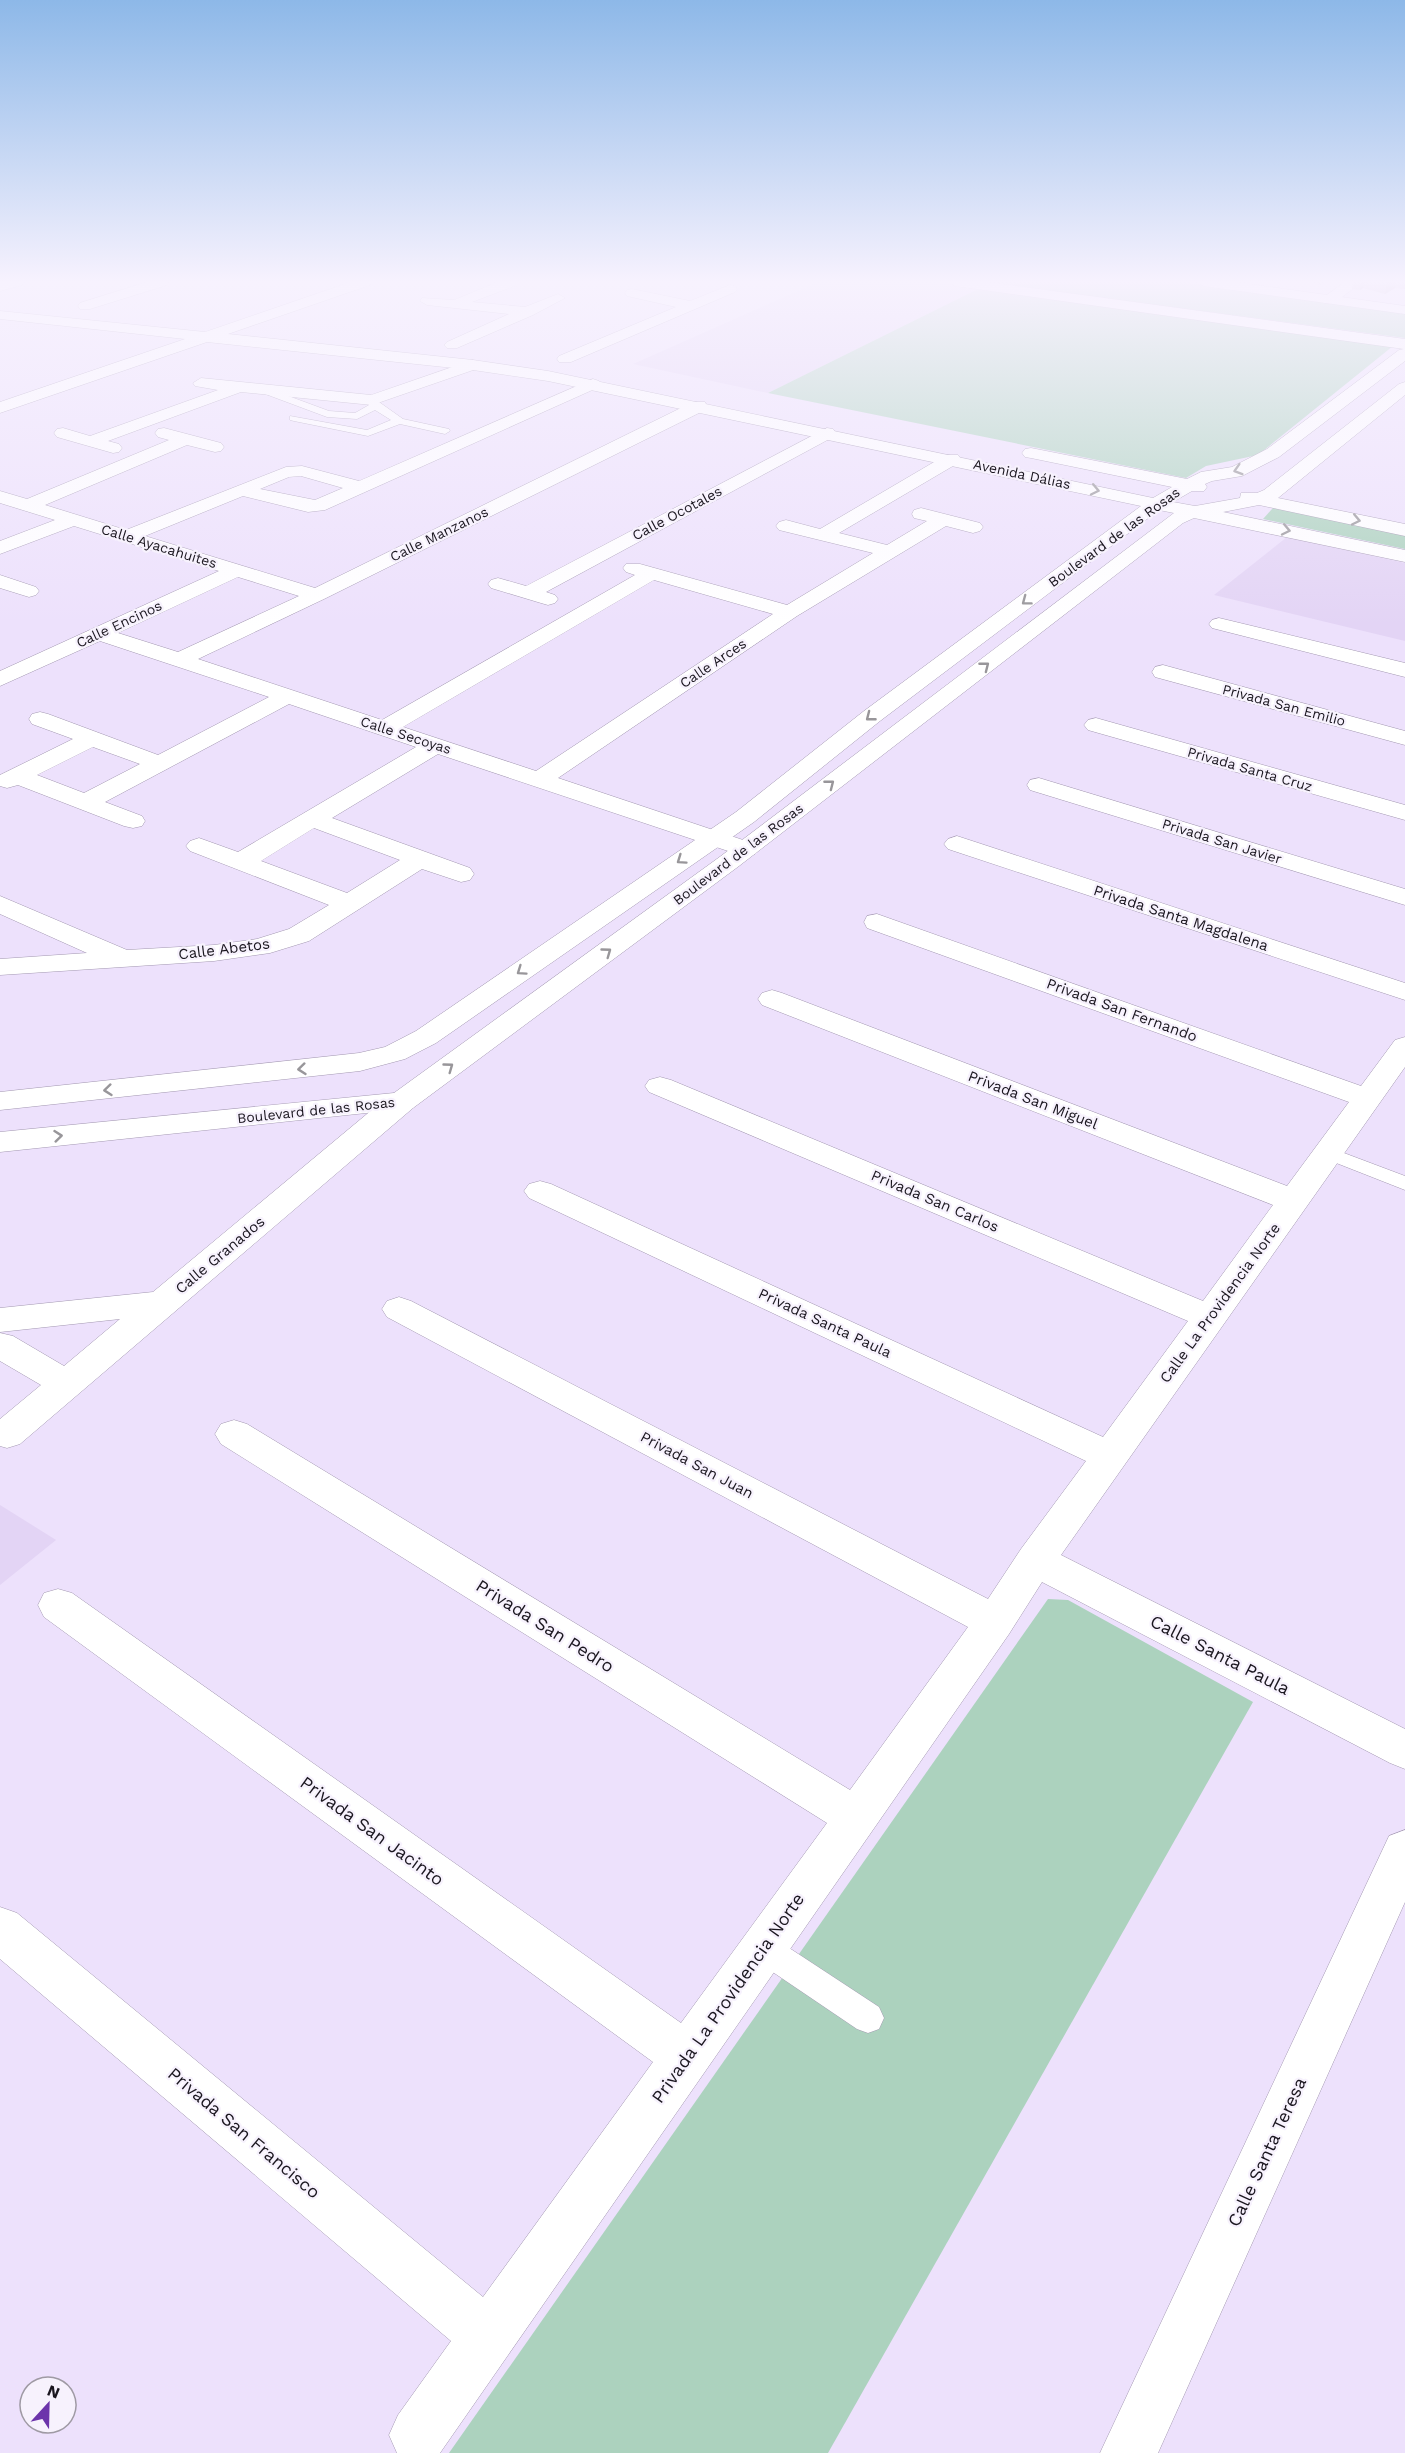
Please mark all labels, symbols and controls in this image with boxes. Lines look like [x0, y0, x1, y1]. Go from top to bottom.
street label: Avenida Dálias [972, 456, 1072, 492]
one-way arrow [1233, 463, 1244, 475]
street label: Calle Ocotales [630, 483, 724, 543]
one-way arrow [1090, 483, 1100, 496]
street label: Boulevard de las Rosas [1045, 484, 1183, 590]
street label: Calle Manzanos [387, 503, 491, 565]
one-way arrow [1351, 512, 1361, 525]
street label: Calle Ayacahuites [99, 521, 219, 571]
one-way arrow [1281, 523, 1291, 536]
one-way arrow [1022, 594, 1033, 605]
street label: Calle Encinos [74, 597, 164, 651]
street label: Calle Arces [677, 635, 749, 691]
one-way arrow [978, 662, 989, 673]
street label: Privada San Emilio [1221, 681, 1347, 729]
one-way arrow [866, 710, 877, 721]
street label: Calle Secoyas [359, 713, 453, 757]
street label: Privada Santa Cruz [1186, 744, 1314, 794]
one-way arrow [823, 781, 834, 792]
street label: Boulevard de las Rosas [670, 800, 806, 908]
street label: Privada San Javier [1160, 815, 1284, 867]
one-way arrow [677, 853, 688, 864]
street label: Privada Santa Magdalena [1091, 881, 1271, 955]
street label: Calle Abetos [177, 934, 271, 964]
one-way arrow [600, 948, 611, 959]
one-way arrow [516, 964, 527, 975]
street label: Privada San Fernando [1044, 974, 1200, 1046]
one-way arrow [297, 1062, 306, 1075]
one-way arrow [443, 1063, 454, 1074]
street label: Privada San Miguel [966, 1067, 1101, 1133]
one-way arrow [103, 1083, 113, 1096]
street label: Boulevard de las Rosas [236, 1094, 396, 1126]
one-way arrow [54, 1130, 63, 1143]
street label: Privada San Carlos [869, 1166, 1002, 1236]
street label: Calle Granados [172, 1212, 268, 1298]
street label: Calle La Providencia Norte [1156, 1220, 1284, 1386]
street label: Privada Santa Paula [756, 1284, 895, 1362]
street label: Privada San Juan [637, 1428, 757, 1502]
street label: Privada San Pedro [472, 1575, 618, 1677]
street label: Calle Santa Paula [1147, 1610, 1294, 1699]
street label: Privada San Jacinto [296, 1771, 448, 1890]
street label: Privada La Providencia Norte [647, 1889, 808, 2107]
street label: Privada San Francisco [164, 2063, 325, 2202]
street label: Calle Santa Teresa [1223, 2074, 1310, 2230]
north arrow [18, 2375, 78, 2435]
text: N [44, 2381, 62, 2403]

